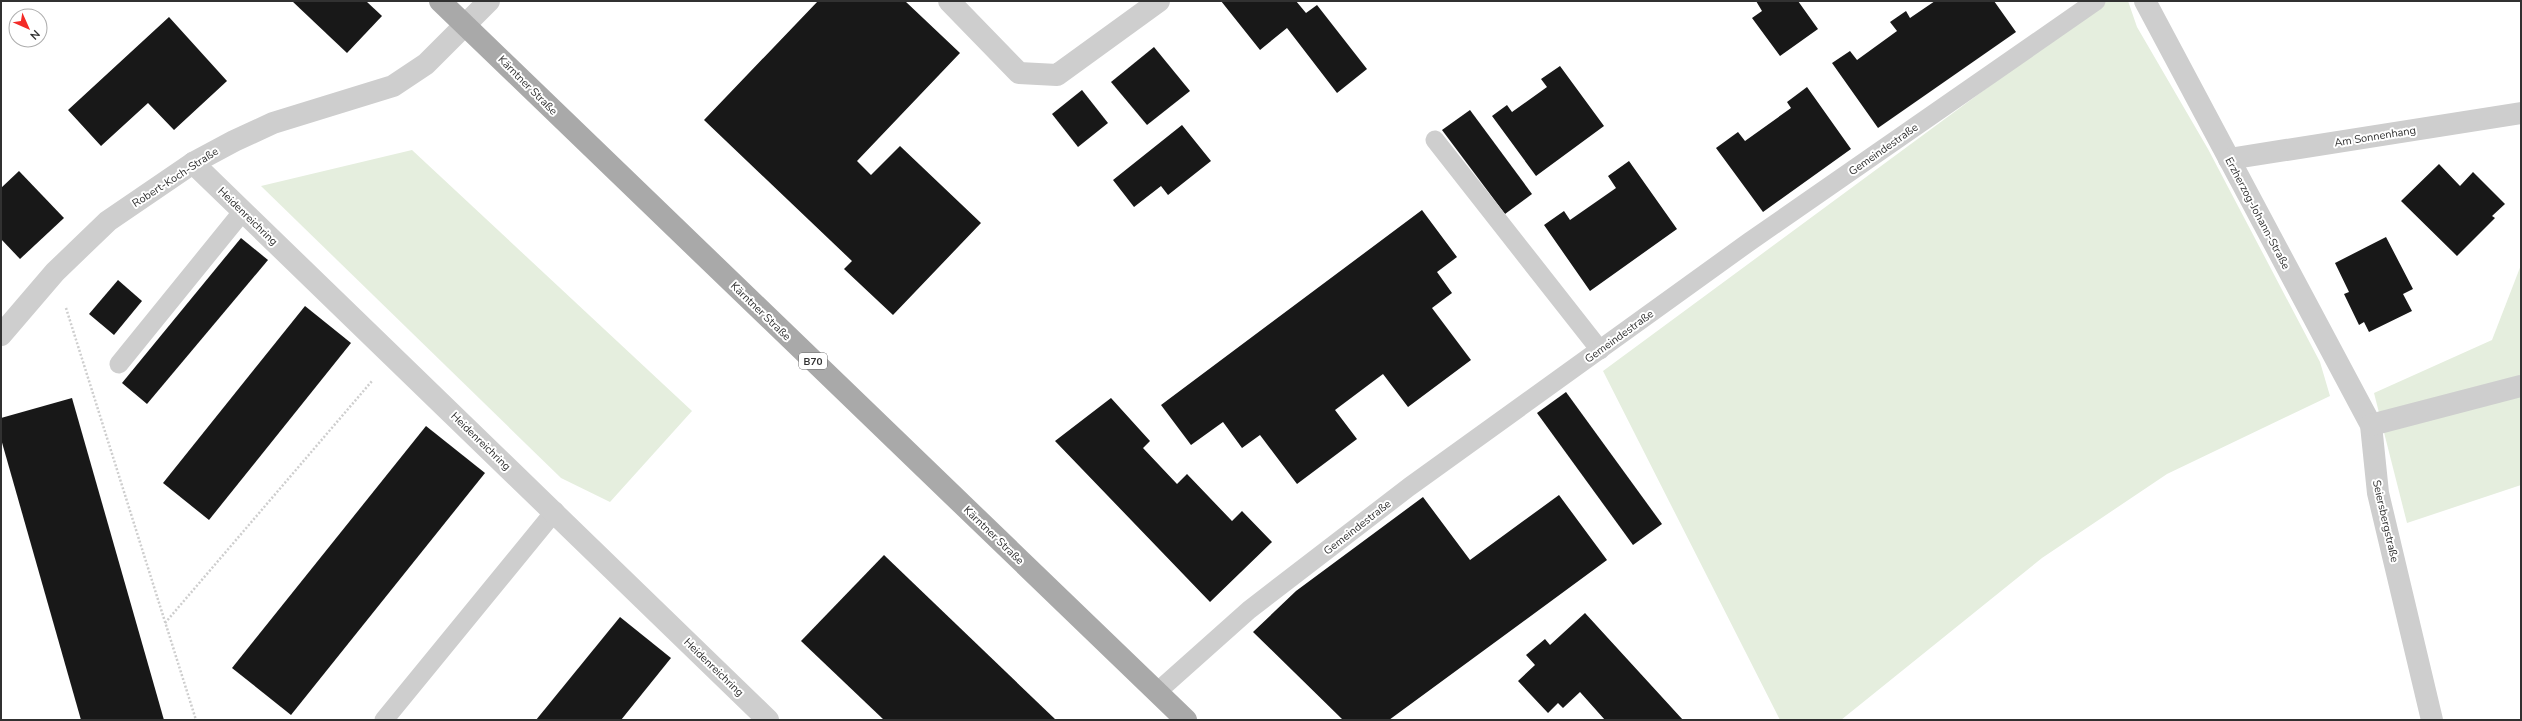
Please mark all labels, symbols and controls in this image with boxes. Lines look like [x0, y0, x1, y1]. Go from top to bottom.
north arrow [8, 8, 48, 48]
text: N [27, 27, 43, 43]
street label: Kärntner Straße [495, 52, 561, 119]
street label: Gemeindestraße [1846, 120, 1921, 179]
street label: Am Sonnenhang [2333, 123, 2417, 150]
street label: Robert-Koch-Straße [129, 144, 221, 211]
street label: Erzherzog-Johann-Straße [2222, 154, 2294, 272]
street label: Heidenreichring [214, 184, 281, 249]
street label: Kärntner Straße [727, 279, 794, 344]
street label: Gemeindestraße [1582, 306, 1657, 366]
road number: B70 [799, 353, 827, 369]
street label: Heidenreichring [447, 409, 514, 474]
street label: Seiersbergstraße [2369, 478, 2402, 564]
street label: Gemeindestraße [1321, 496, 1394, 558]
street label: Kärntner Straße [960, 503, 1027, 568]
street label: Heidenreichring [680, 635, 747, 700]

